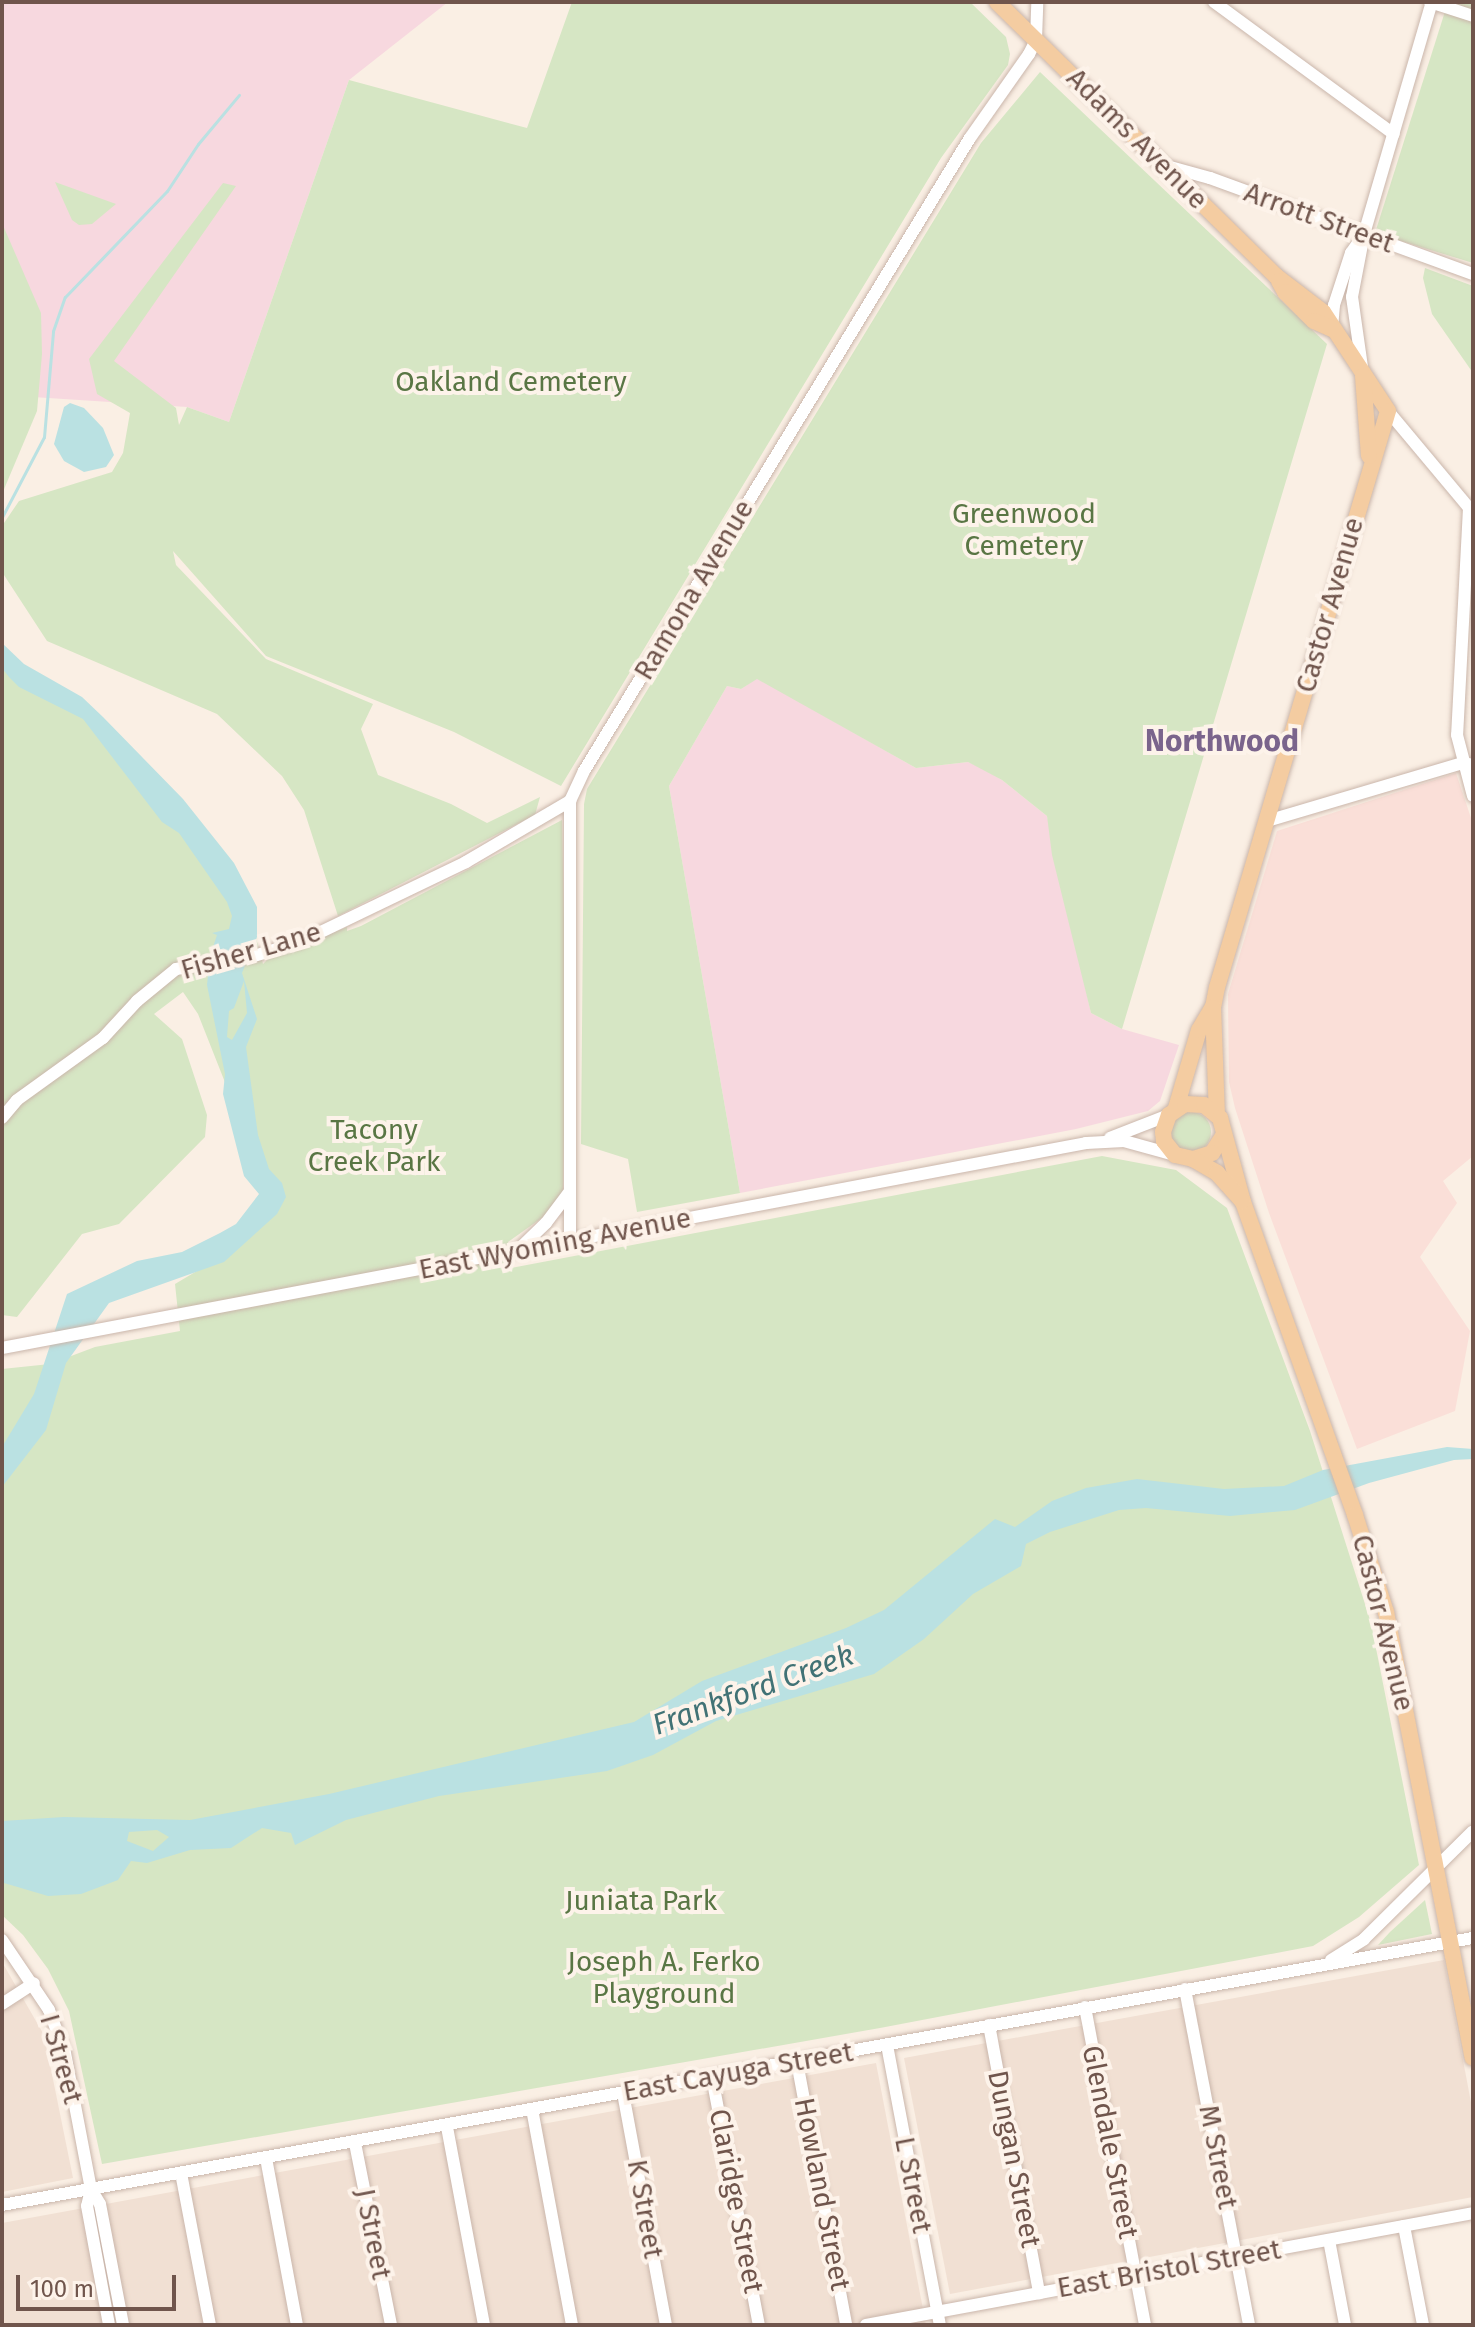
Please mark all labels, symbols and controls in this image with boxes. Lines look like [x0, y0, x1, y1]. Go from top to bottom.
street label: Adams Avenue [1060, 62, 1214, 216]
street label: Arrott Street [1240, 175, 1398, 261]
park label: Oakland Cemetery [395, 365, 627, 399]
street label: Ramona Avenue [627, 494, 761, 686]
park label: Greenwood Cemetery [952, 497, 1096, 563]
street label: Castor Avenue [1289, 514, 1371, 696]
district label: Northwood [1145, 723, 1299, 759]
street label: Fisher Lane [177, 915, 325, 987]
park label: Tacony Creek Park [308, 1113, 440, 1179]
street label: East Wyoming Avenue [416, 1201, 694, 1287]
street label: Castor Avenue [1345, 1531, 1421, 1715]
water label: Frankford Creek [647, 1637, 859, 1743]
park label: Juniata Park [565, 1884, 717, 1918]
park label: Joseph A. Ferko Playground [567, 1945, 761, 2011]
street label: I Street [32, 2010, 90, 2108]
street label: East Cayuga Street [620, 2035, 856, 2109]
street label: Glendale Street [1075, 2043, 1145, 2241]
street label: Dungan Street [980, 2068, 1048, 2250]
street label: Howland Street [787, 2095, 857, 2293]
street label: M Street [1191, 2102, 1245, 2212]
street label: Claridge Street [702, 2106, 770, 2296]
street label: L Street [887, 2134, 939, 2236]
street label: K Street [620, 2157, 670, 2261]
street label: J Street [348, 2186, 398, 2282]
street label: East Bristol Street [1054, 2233, 1284, 2305]
scale bar [20, 2259, 180, 2309]
text: 100 m [30, 2275, 94, 2303]

